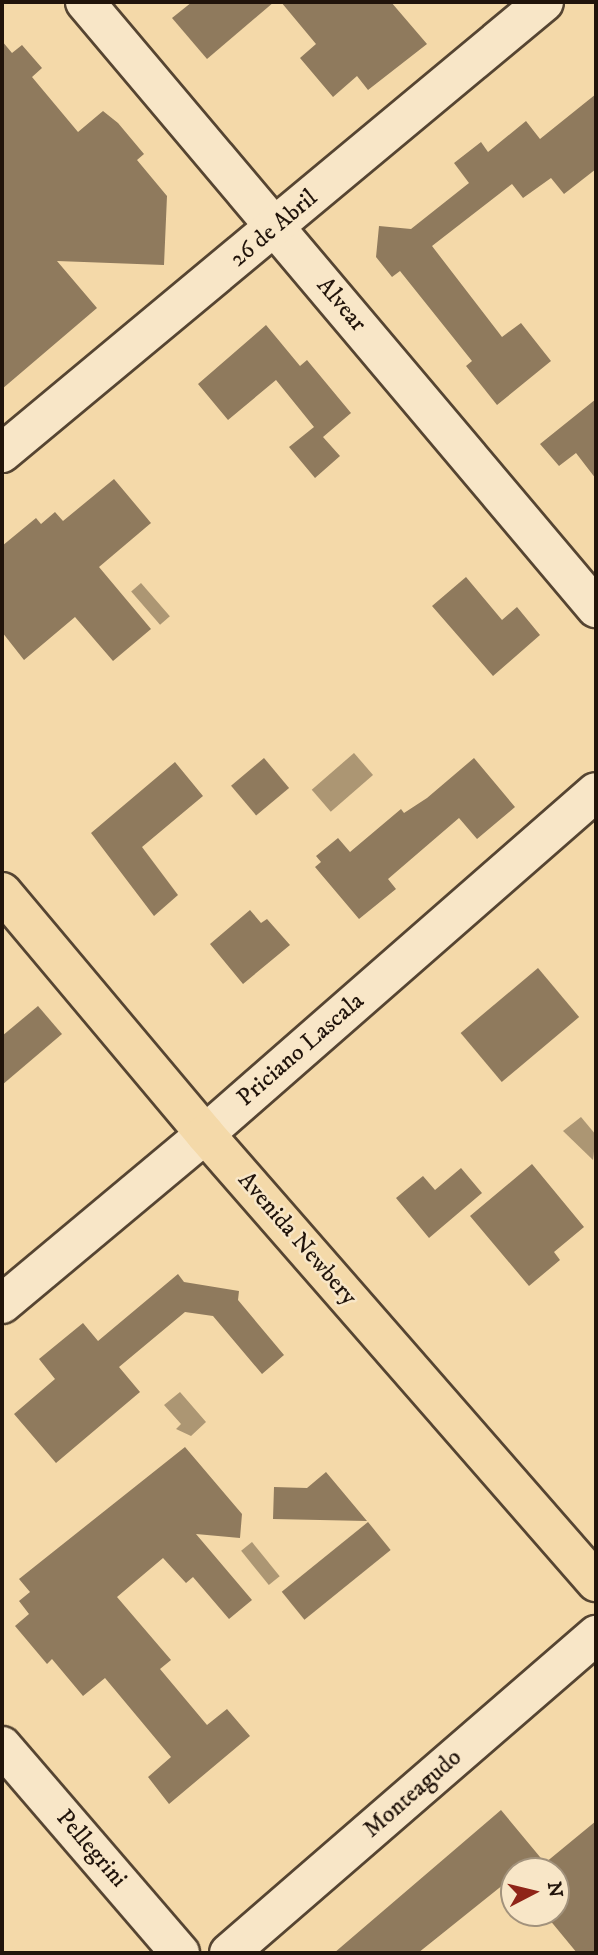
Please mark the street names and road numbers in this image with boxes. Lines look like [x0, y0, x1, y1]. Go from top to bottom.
street label: 26 de Abril [224, 184, 324, 274]
street label: Alvear [310, 272, 372, 338]
street label: Priciano Lascala [232, 987, 370, 1113]
street label: Avenida Newbery [231, 1166, 363, 1312]
street label: Monteagudo [358, 1744, 468, 1844]
street label: Pellegrini [50, 1804, 132, 1894]

